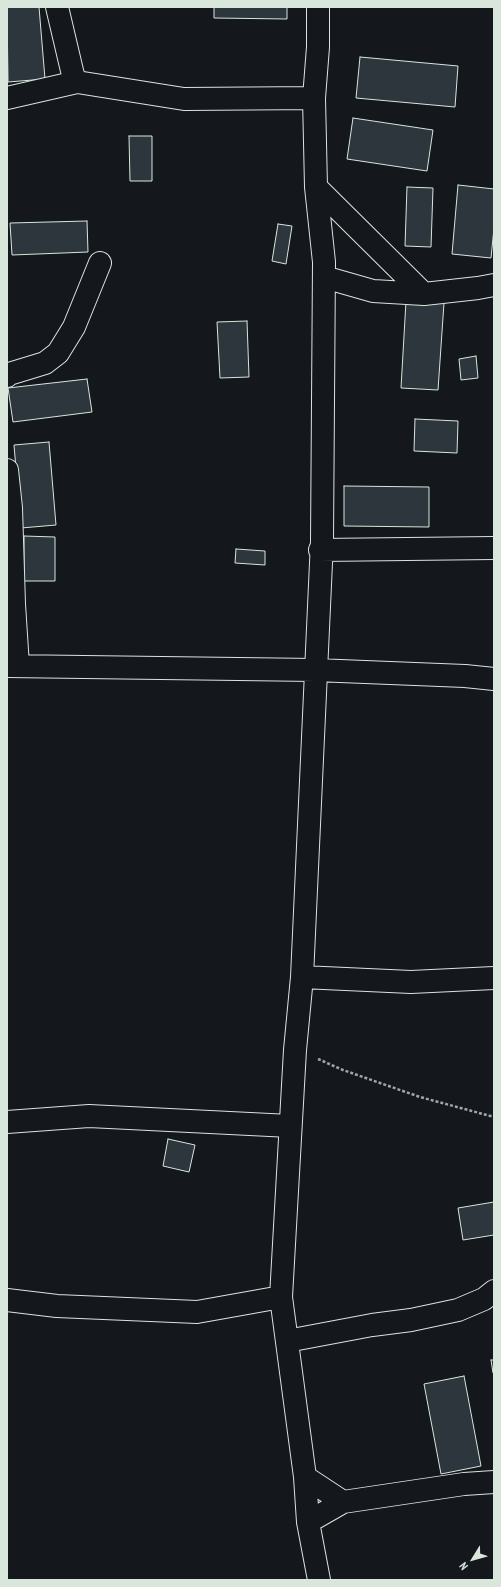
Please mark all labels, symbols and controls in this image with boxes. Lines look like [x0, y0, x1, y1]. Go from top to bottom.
north arrow [453, 1539, 493, 1579]
text: N [456, 1560, 471, 1573]

